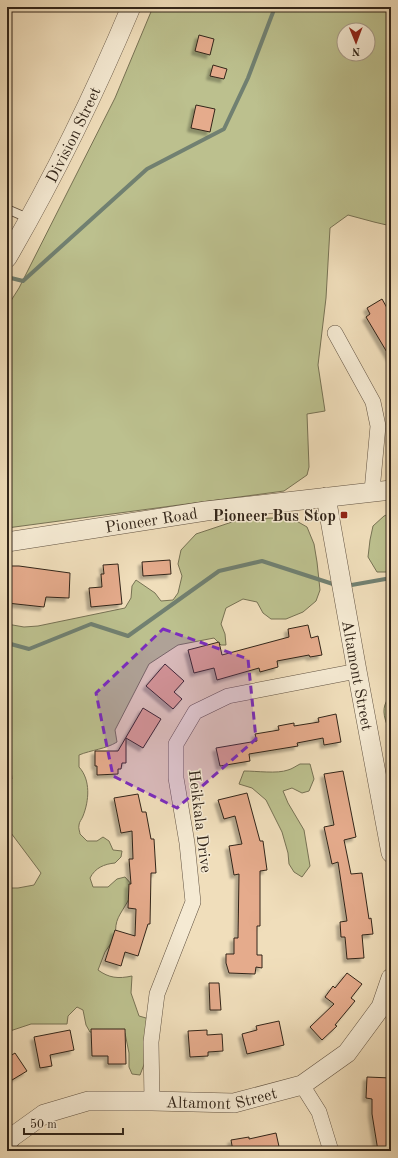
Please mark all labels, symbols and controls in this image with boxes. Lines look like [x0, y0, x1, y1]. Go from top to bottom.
north arrow [336, 22, 376, 62]
text: N [351, 45, 360, 56]
street label: Division Street [44, 85, 105, 186]
street label: Pioneer Road [104, 506, 199, 537]
place label: Pioneer Bus Stop [213, 509, 336, 525]
marker: Pioneer Bus Stop [339, 510, 349, 520]
street label: Altamont Street [338, 619, 374, 732]
street label: Heikkala Drive [185, 769, 213, 874]
street label: Altamont Street [166, 1086, 279, 1113]
scale bar [24, 1110, 123, 1136]
text: 50 m [30, 1118, 57, 1131]

